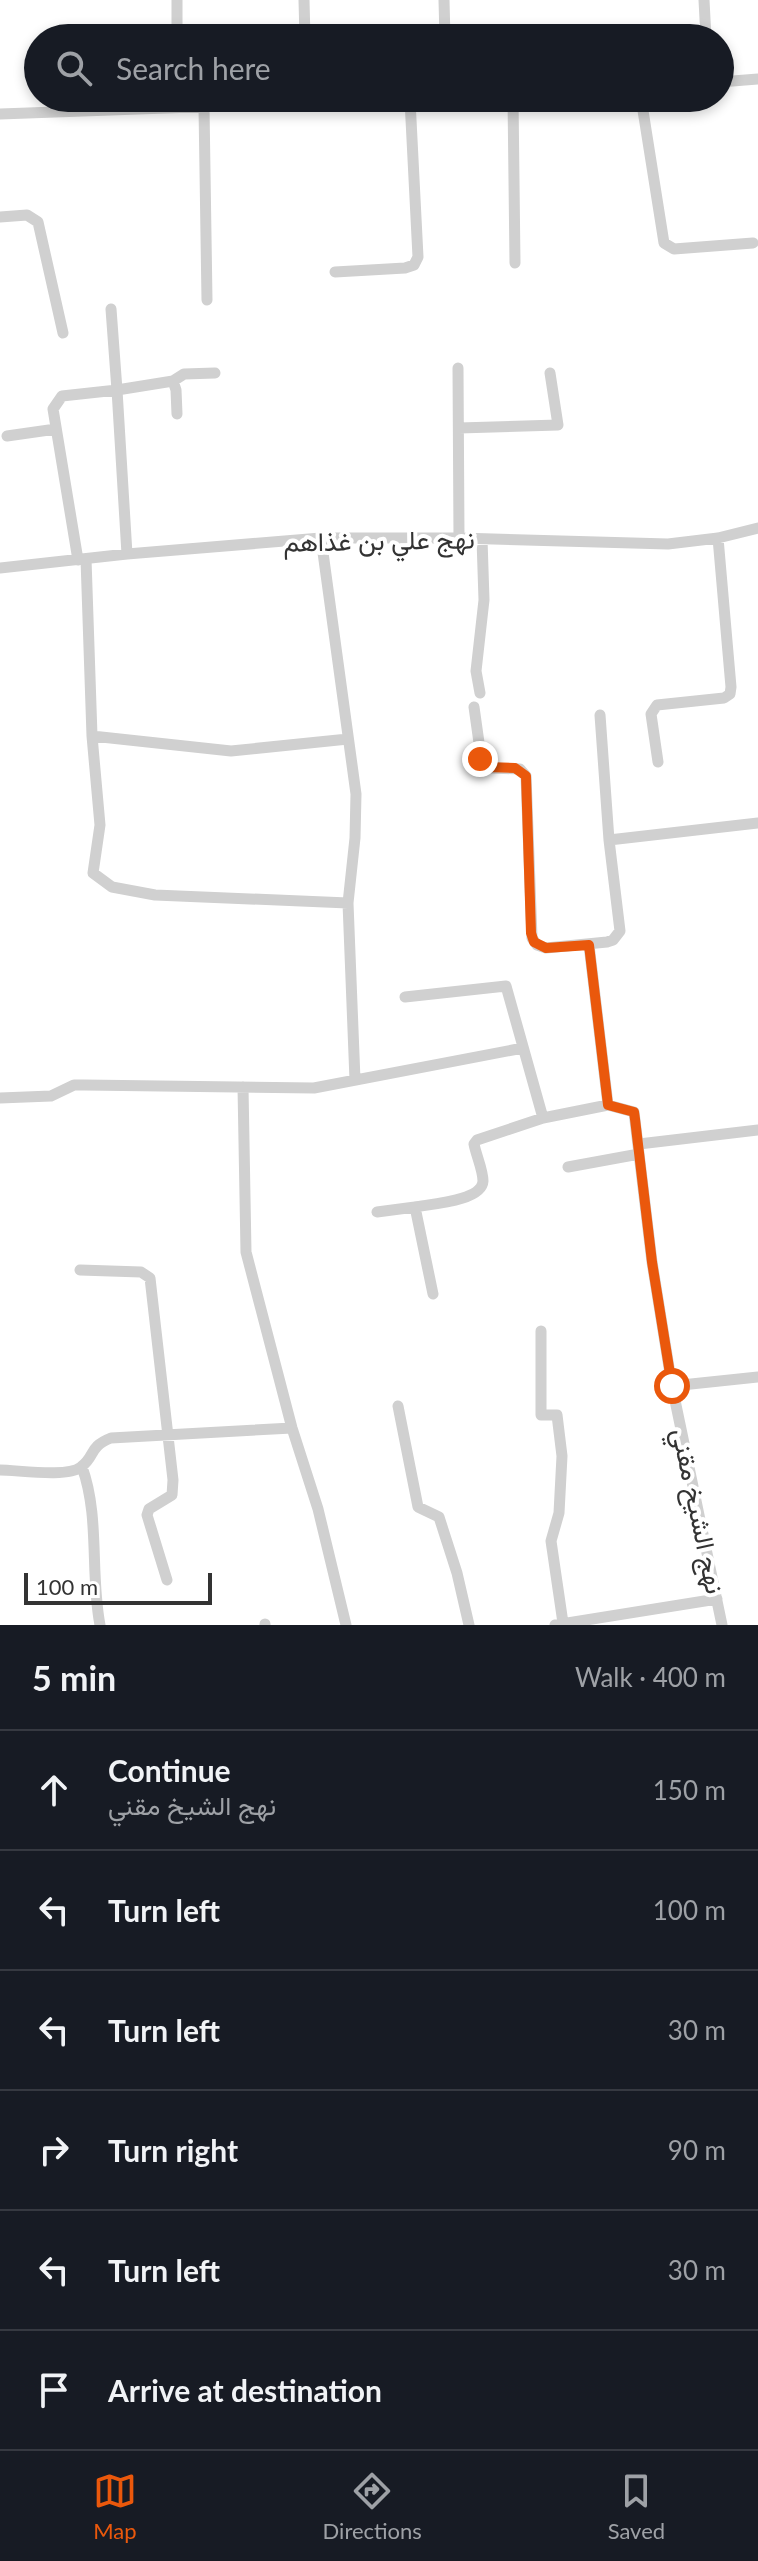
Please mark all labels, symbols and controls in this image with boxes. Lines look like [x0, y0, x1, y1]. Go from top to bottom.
search box [24, 24, 734, 112]
icon: search [52, 46, 96, 90]
text: Search here [116, 50, 271, 86]
street label: نهج علي بن غذاهم [283, 522, 475, 564]
route end [462, 741, 498, 777]
route start [654, 1368, 690, 1404]
street label: نهج الشيخ مقني [660, 1425, 732, 1598]
scale bar [24, 1569, 212, 1605]
text: 100 m [36, 1573, 98, 1600]
text: 5 min [32, 1657, 116, 1698]
text: Walk · 400 m [575, 1661, 726, 1693]
text: Continue [108, 1752, 231, 1788]
icon: ahead [32, 1768, 76, 1812]
text: 150 m [653, 1774, 726, 1806]
text: نهج الشيخ مقني [108, 1789, 276, 1821]
icon: left [32, 1888, 76, 1932]
text: Turn left [108, 1892, 220, 1928]
text: 100 m [653, 1894, 726, 1926]
icon: left [32, 2008, 76, 2052]
text: Turn left [108, 2012, 220, 2048]
text: 30 m [668, 2014, 726, 2046]
icon: right [32, 2128, 76, 2172]
text: Turn right [108, 2132, 238, 2168]
text: 90 m [668, 2134, 726, 2166]
icon: left [32, 2248, 76, 2292]
text: Turn left [108, 2252, 220, 2288]
text: 30 m [668, 2254, 726, 2286]
icon: arrive [32, 2368, 76, 2412]
text: Arrive at destination [108, 2372, 382, 2408]
tab: Map [93, 2469, 137, 2544]
tab: Directions [323, 2469, 422, 2544]
tab: Saved [608, 2469, 665, 2544]

